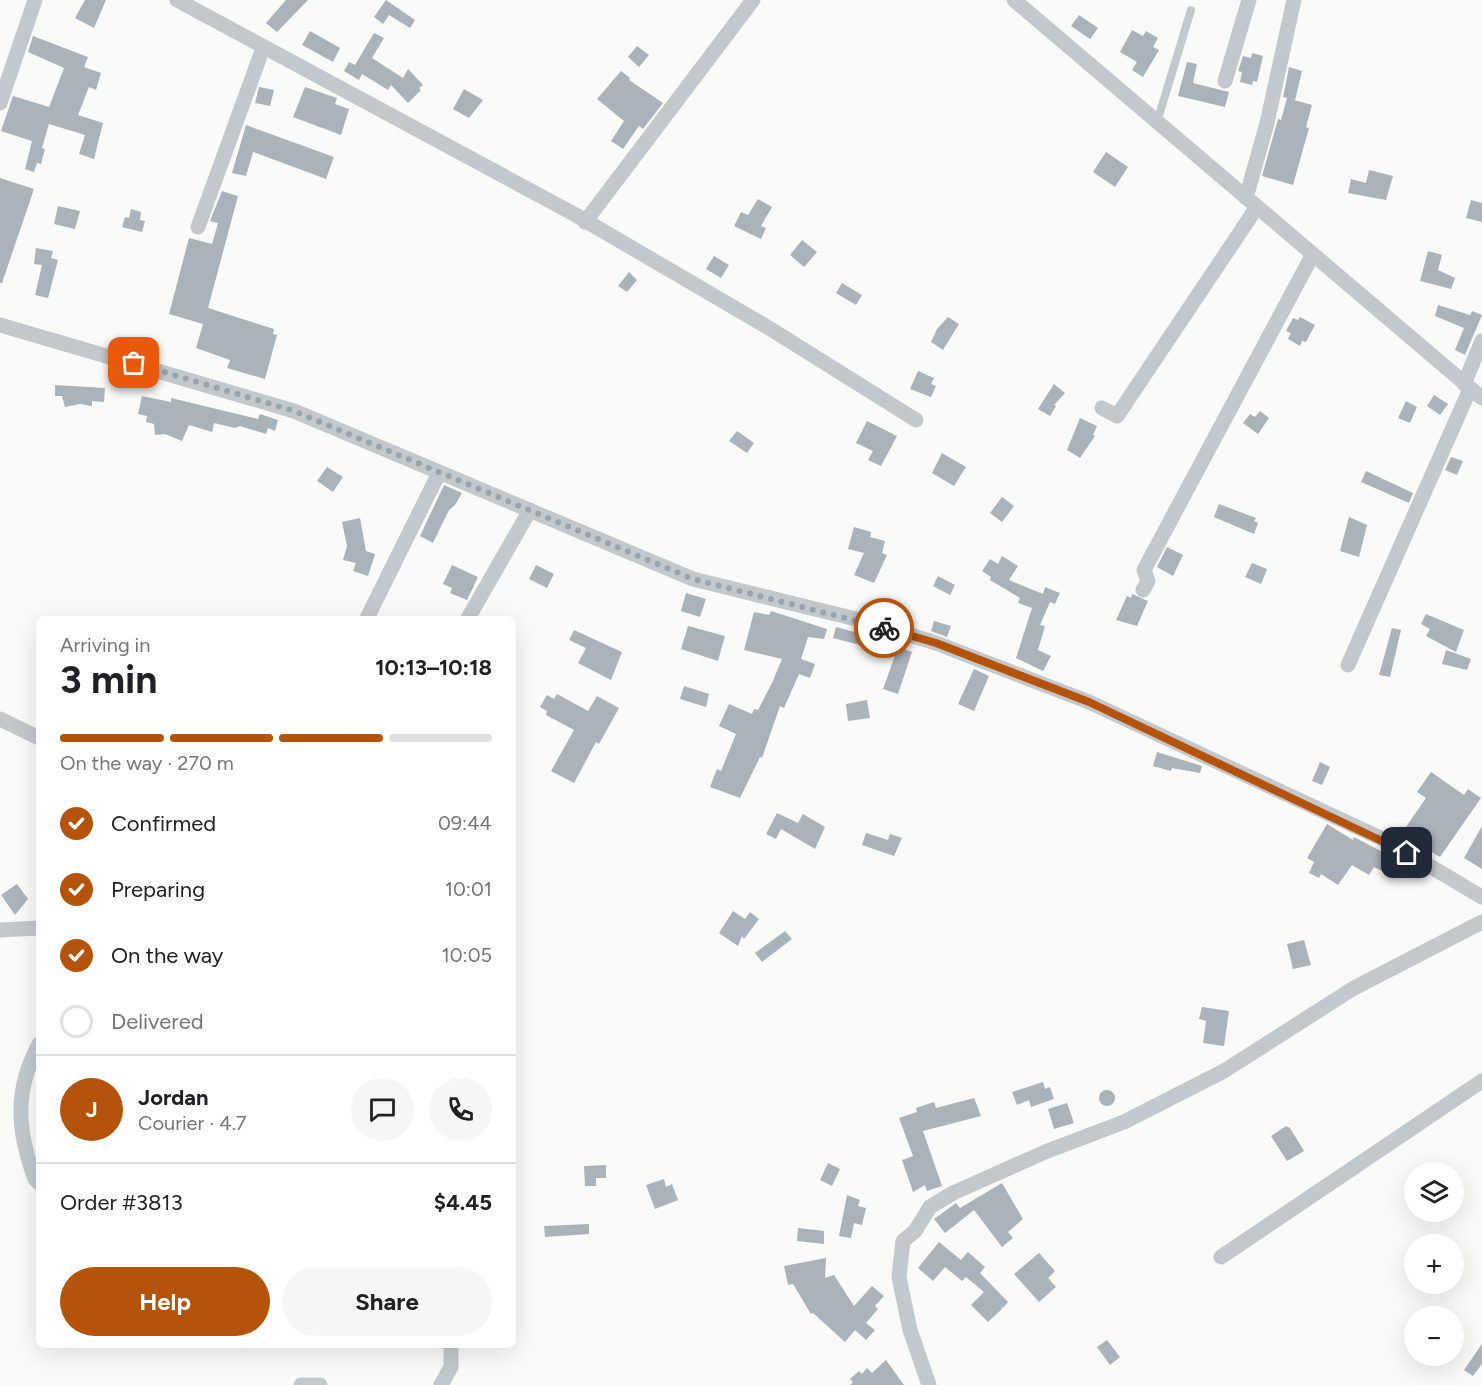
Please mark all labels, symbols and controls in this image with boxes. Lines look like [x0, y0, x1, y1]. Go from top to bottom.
pin [108, 337, 159, 388]
icon: bag [117, 346, 150, 379]
courier [854, 598, 914, 658]
icon: bike [868, 612, 901, 645]
text: Arriving in [60, 633, 150, 657]
text: 10:13–10:18 [375, 654, 492, 681]
text: 3 min [60, 656, 157, 703]
text: On the way · 270 m [60, 751, 234, 775]
icon: check [60, 807, 93, 840]
text: Confirmed [111, 810, 216, 837]
text: 09:44 [438, 811, 492, 835]
pin [1381, 827, 1432, 878]
icon: home [1390, 836, 1423, 869]
icon: check [60, 873, 93, 906]
text: Preparing [111, 876, 205, 903]
text: 10:01 [445, 877, 492, 901]
icon: check [60, 939, 93, 972]
text: On the way [111, 942, 223, 969]
text: 10:05 [442, 943, 492, 967]
text: Delivered [111, 1008, 204, 1035]
button: chat [351, 1078, 414, 1141]
button: phone [429, 1078, 492, 1141]
text: Jordan [138, 1084, 209, 1111]
text: J [85, 1096, 98, 1123]
text: Courier · 4.7 [138, 1111, 247, 1135]
map controls [1404, 1162, 1464, 1366]
button: layers [1404, 1162, 1464, 1222]
text: Order #3813 [60, 1189, 183, 1216]
text: $4.45 [434, 1189, 492, 1216]
button: + [1404, 1234, 1464, 1294]
button: Help [60, 1267, 270, 1336]
button: Share [282, 1267, 492, 1336]
button: − [1404, 1306, 1464, 1366]

